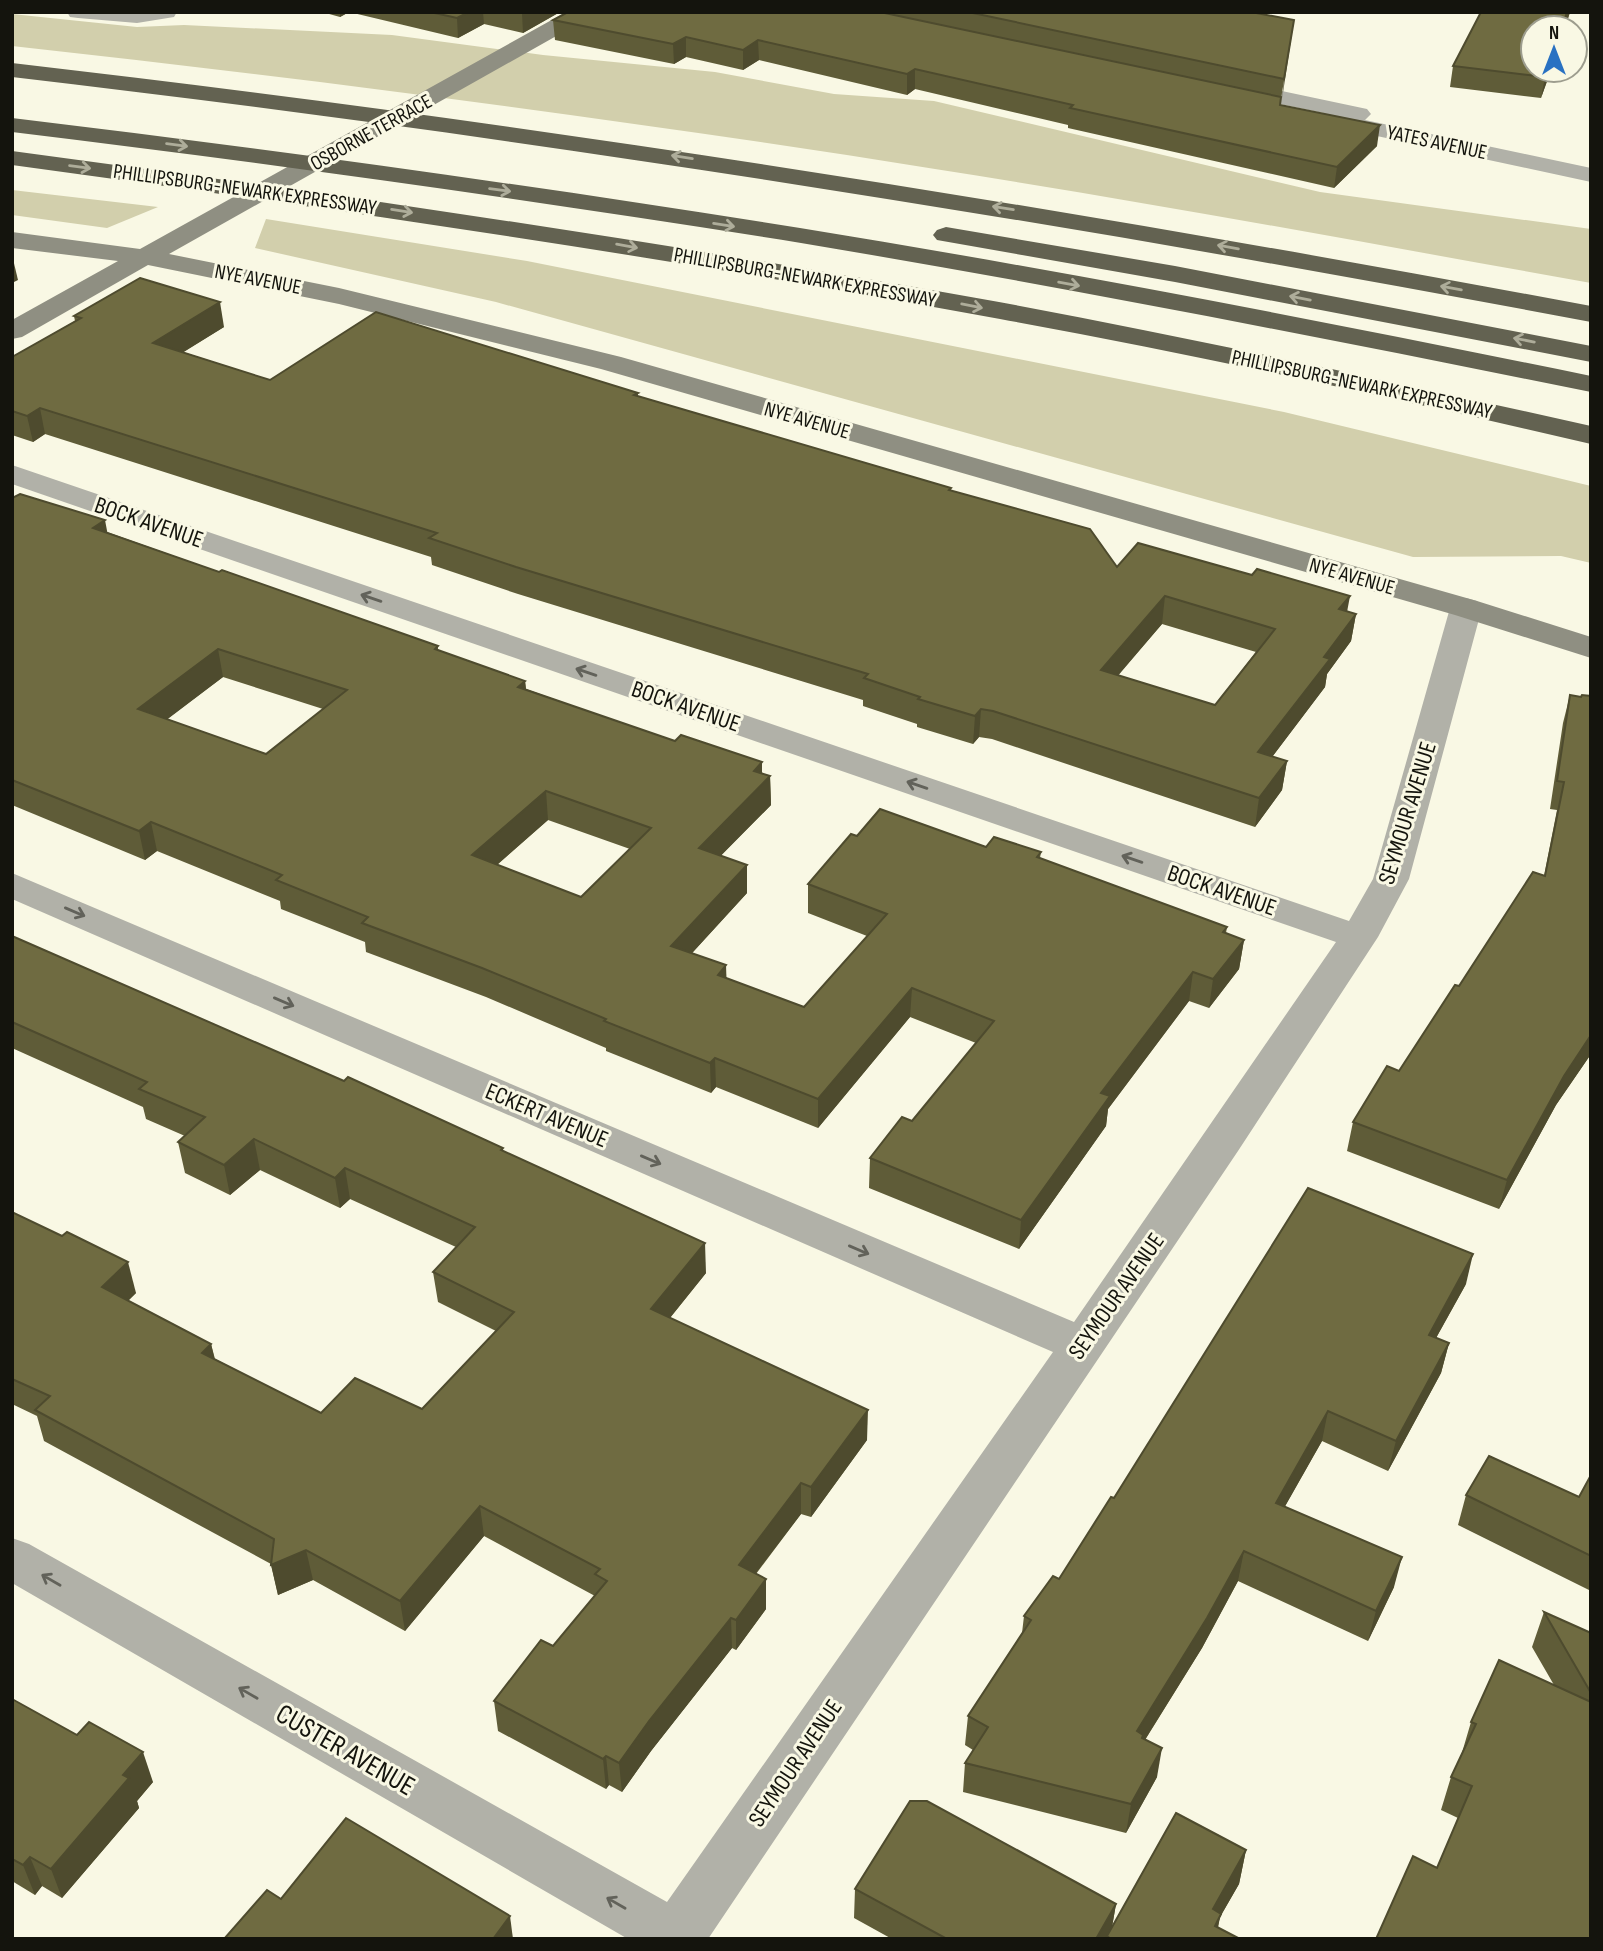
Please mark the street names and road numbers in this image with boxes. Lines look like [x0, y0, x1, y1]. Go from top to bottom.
street label: OSBORNE TERRACE [306, 89, 437, 176]
street label: YATES AVENUE [1385, 120, 1489, 165]
street label: PHILLIPSBURG-NEWARK EXPRESSWAY [112, 159, 378, 220]
street label: PHILLIPSBURG-NEWARK EXPRESSWAY [672, 242, 938, 313]
street label: NYE AVENUE [212, 259, 303, 300]
street label: PHILLIPSBURG-NEWARK EXPRESSWAY [1229, 345, 1495, 424]
street label: NYE AVENUE [761, 396, 852, 445]
street label: BOCK AVENUE [91, 490, 207, 555]
street label: NYE AVENUE [1306, 552, 1397, 601]
street label: BOCK AVENUE [628, 674, 744, 739]
street label: SEYMOUR AVENUE [1372, 738, 1443, 888]
street label: BOCK AVENUE [1164, 858, 1280, 923]
street label: ECKERT AVENUE [481, 1077, 613, 1154]
street label: SEYMOUR AVENUE [1062, 1228, 1171, 1365]
street label: SEYMOUR AVENUE [742, 1694, 849, 1832]
street label: CUSTER AVENUE [270, 1697, 420, 1803]

